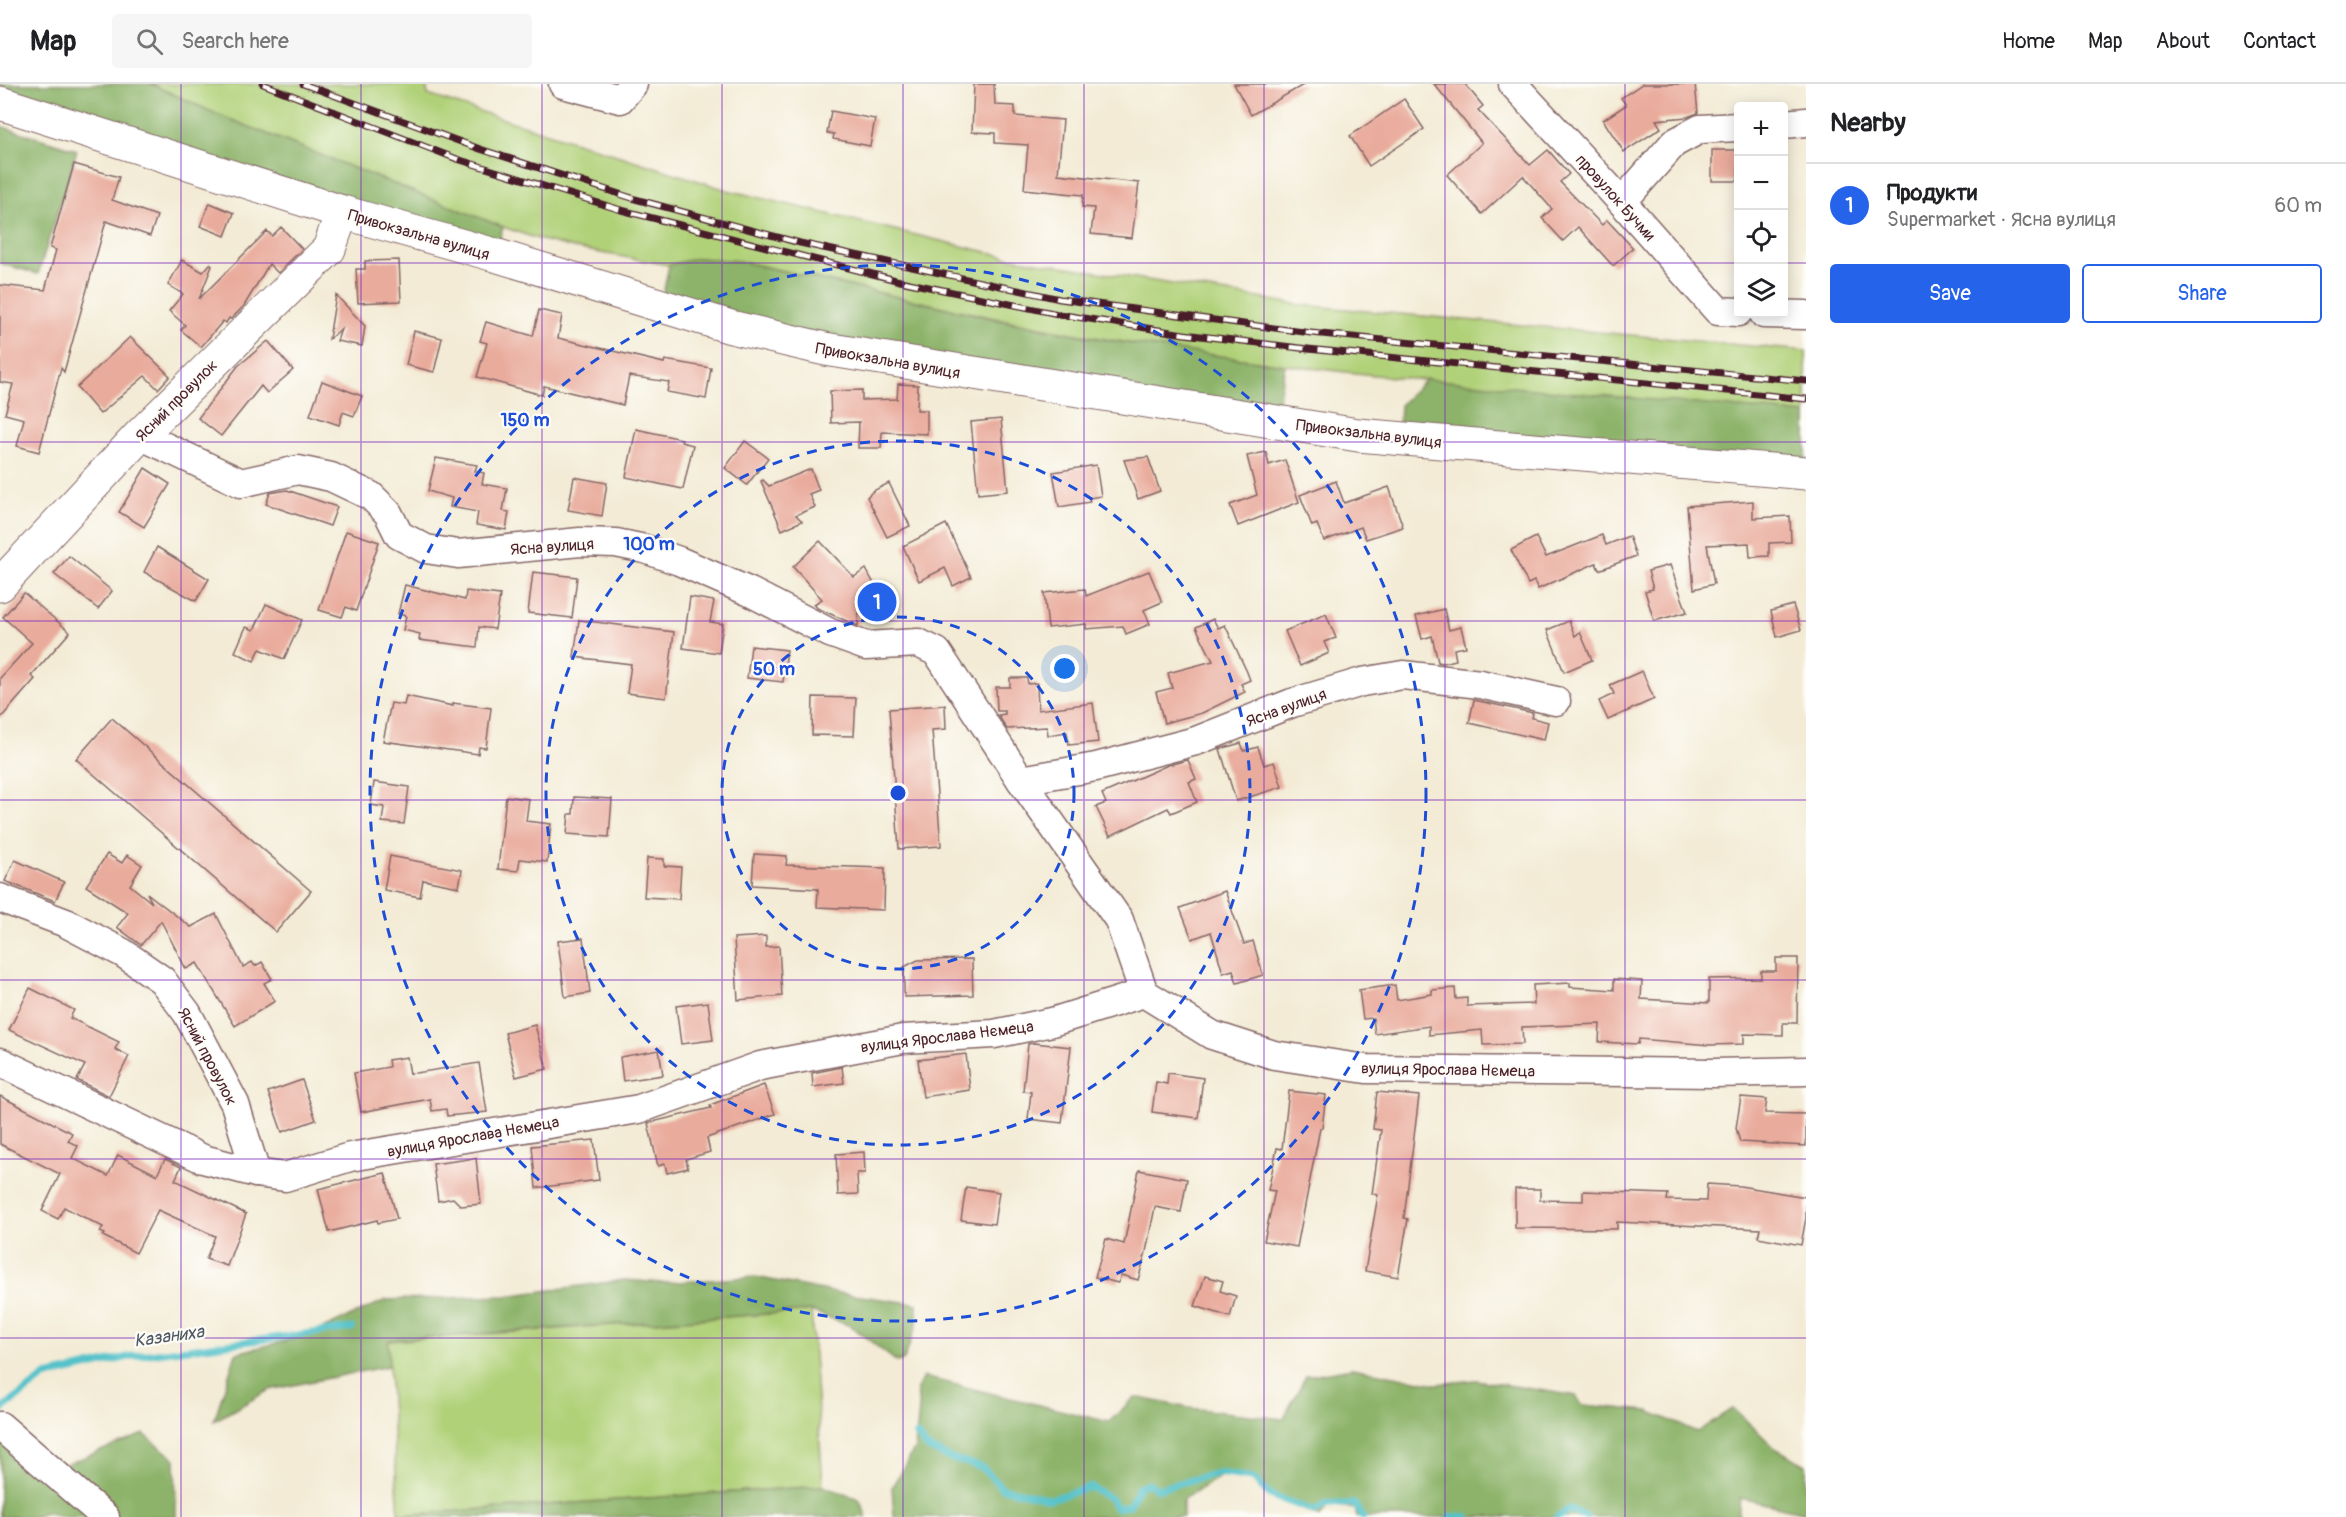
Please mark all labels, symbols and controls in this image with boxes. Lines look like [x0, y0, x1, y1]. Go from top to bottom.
search box [112, 14, 532, 68]
text: Map [30, 24, 76, 59]
icon: search [133, 25, 166, 58]
text: Search here [181, 27, 289, 55]
text: Home [2002, 28, 2055, 55]
text: Map [2088, 28, 2123, 55]
text: About [2156, 28, 2210, 55]
text: Contact [2243, 28, 2316, 55]
map controls [1734, 102, 1788, 318]
button: + [1734, 102, 1788, 156]
text: Nearby [1830, 107, 1906, 139]
street label: провулок Бучми [1571, 150, 1659, 245]
button: − [1734, 156, 1788, 210]
text: Продукти [1887, 179, 1977, 207]
text: 1 [1846, 193, 1853, 218]
text: 60 m [2275, 193, 2322, 218]
street label: Привокзальна вулиця [346, 205, 492, 265]
text: Supermarket · Ясна вулиця [1887, 207, 2116, 232]
button: locate [1734, 210, 1788, 264]
button: layers [1734, 264, 1788, 318]
button: Save [1830, 264, 2070, 323]
button: Share [2082, 264, 2322, 323]
street label: Привокзальна вулиця [814, 338, 962, 384]
street label: Ясний провулок [131, 355, 222, 446]
text: 150 m [501, 409, 550, 432]
street label: Привокзальна вулиця [1295, 415, 1443, 453]
text: 100 m [623, 533, 675, 556]
street label: Ясна вулиця [509, 534, 595, 560]
pin: 1 [858, 580, 896, 624]
your location [1050, 654, 1079, 683]
text: 50 m [753, 658, 795, 681]
street label: Ясна вулиця [1243, 684, 1329, 732]
centre of rings [888, 783, 908, 803]
street label: Ясний провулок [173, 1004, 241, 1109]
street label: вулиця Ярослава Нємеца [860, 1016, 1035, 1058]
street label: вулиця Ярослава Нємеца [1361, 1058, 1535, 1082]
street label: вулиця Ярослава Нємеца [386, 1112, 561, 1162]
water label: Казаниха [133, 1320, 207, 1353]

